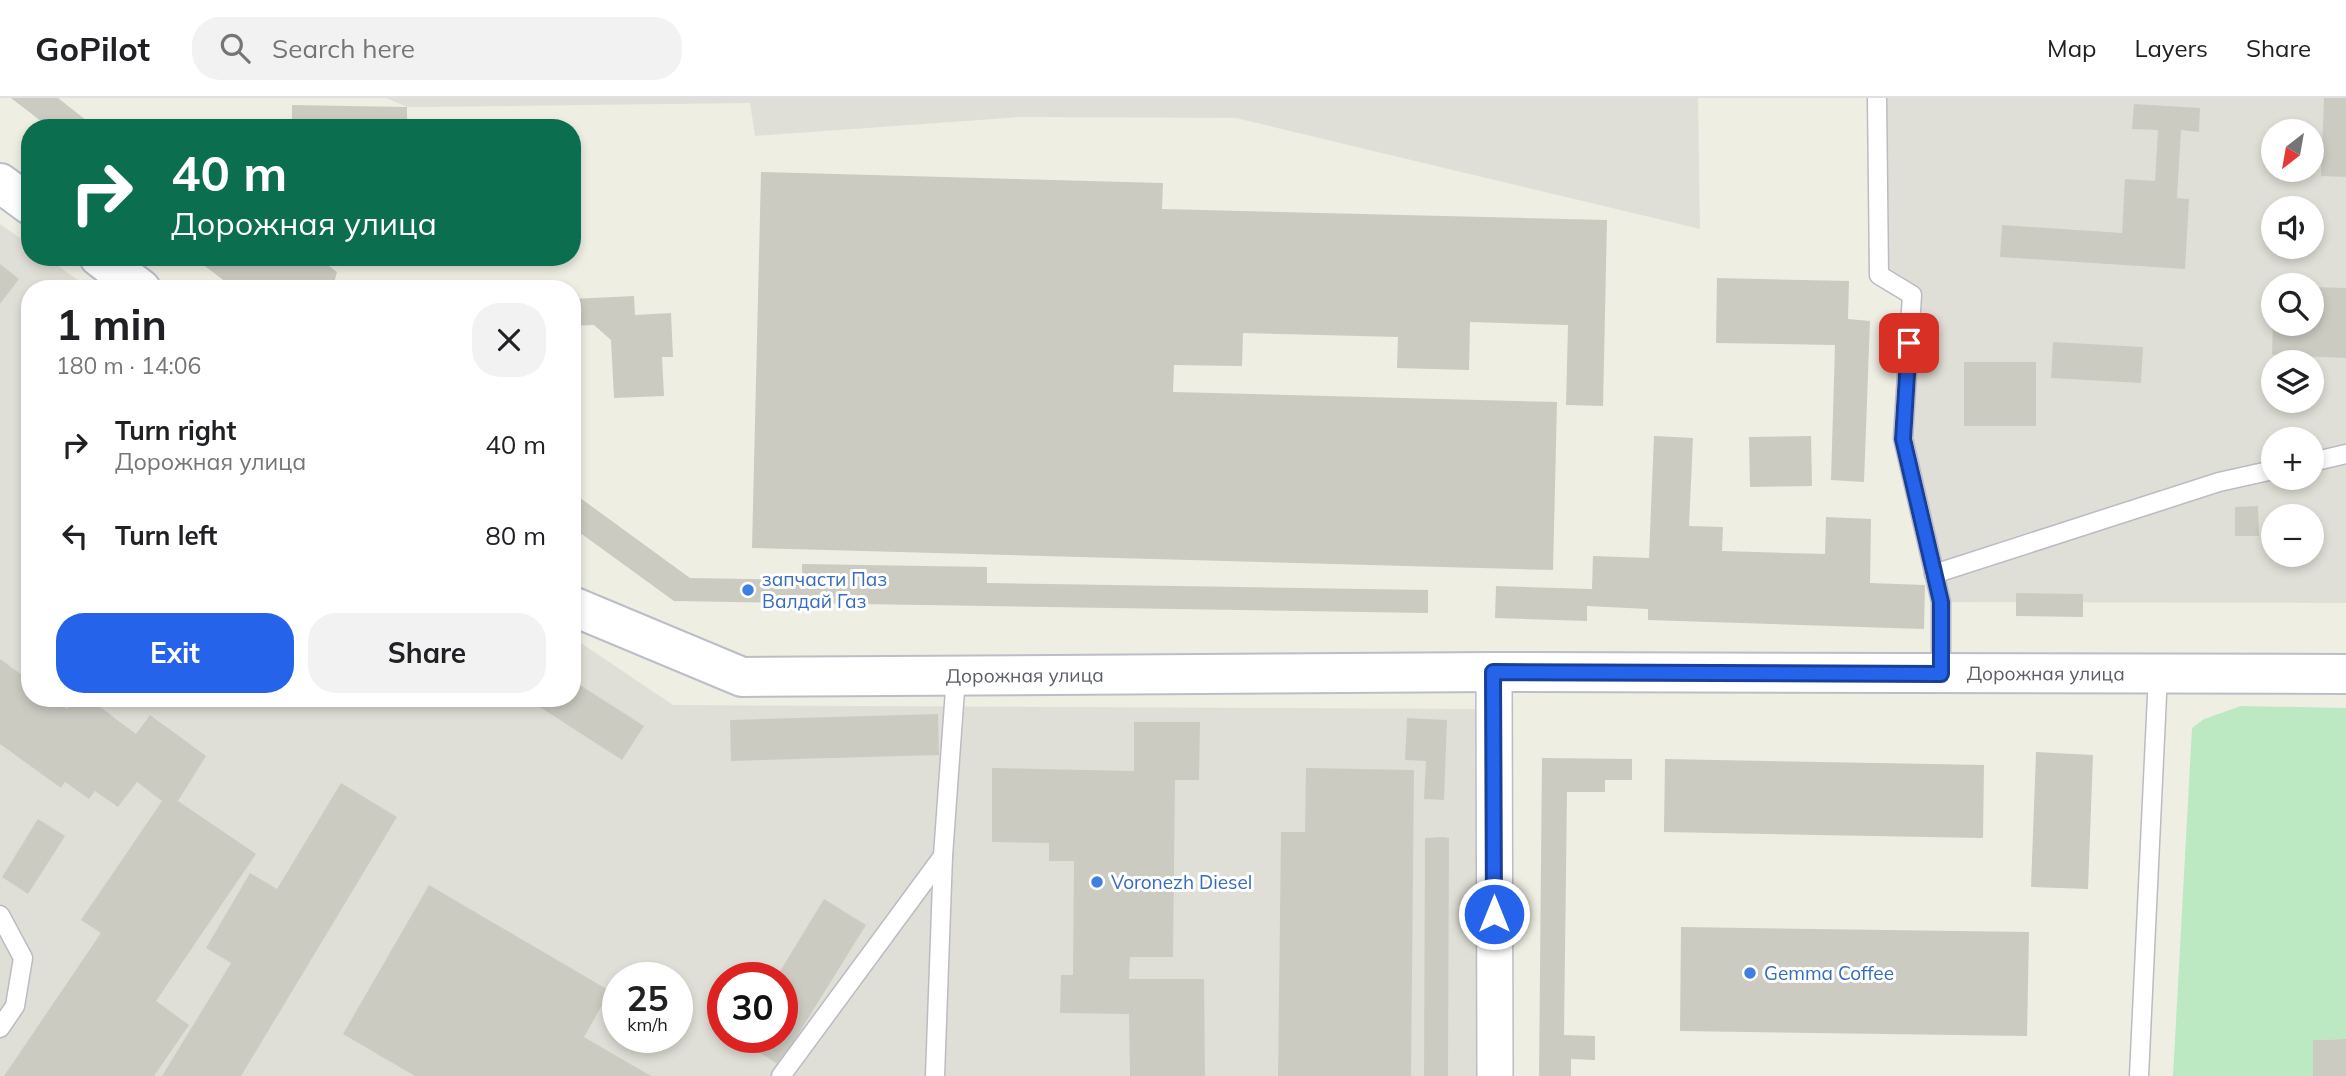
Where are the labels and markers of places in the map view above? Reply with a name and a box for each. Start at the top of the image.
pin [1879,313,1939,373]
place label: запчасти Паз Валдай Газ [762,567,887,613]
marker: запчасти Паз Валдай Газ [740,582,756,598]
place label: Voronezh Diesel [1111,870,1252,894]
marker: Voronezh Diesel [1089,874,1105,890]
place label: Gemma Coffee [1764,961,1894,985]
marker: Gemma Coffee [1742,965,1758,981]

